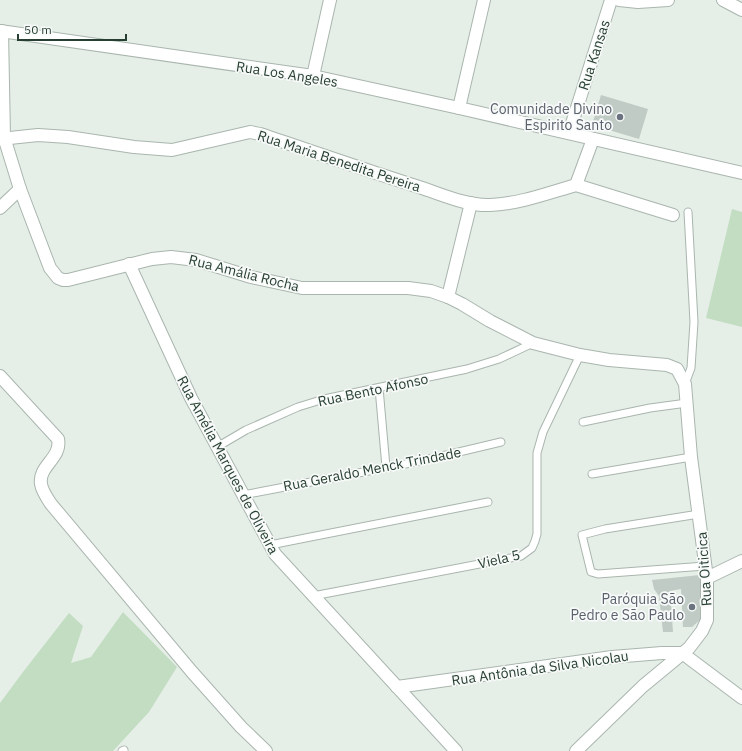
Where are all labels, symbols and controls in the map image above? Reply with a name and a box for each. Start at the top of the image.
scale bar [18,16,126,42]
street label: Rua Kansas [574,17,614,92]
text: 50 m [24,22,52,37]
street label: Rua Los Angeles [235,57,339,91]
place label: Comunidade Divino Espirito Santo [490,100,612,134]
marker: Comunidade Divino Espirito Santo [615,112,625,122]
street label: Rua Maria Benedita Pereira [255,126,423,196]
street label: Rua Amália Rocha [187,251,302,296]
street label: Rua Bento Afonso [316,369,430,410]
street label: Rua Amélia Marques de Oliveira [173,373,283,558]
street label: Rua Geraldo Menck Trindade [282,443,463,495]
street label: Rua Oiticica [692,531,716,607]
street label: Viela 5 [476,545,522,573]
place label: Paróquia São Pedro e São Paulo [571,590,684,624]
marker: Paróquia São Pedro e São Paulo [687,602,697,612]
street label: Rua Antônia da Silva Nicolau [450,647,630,689]

